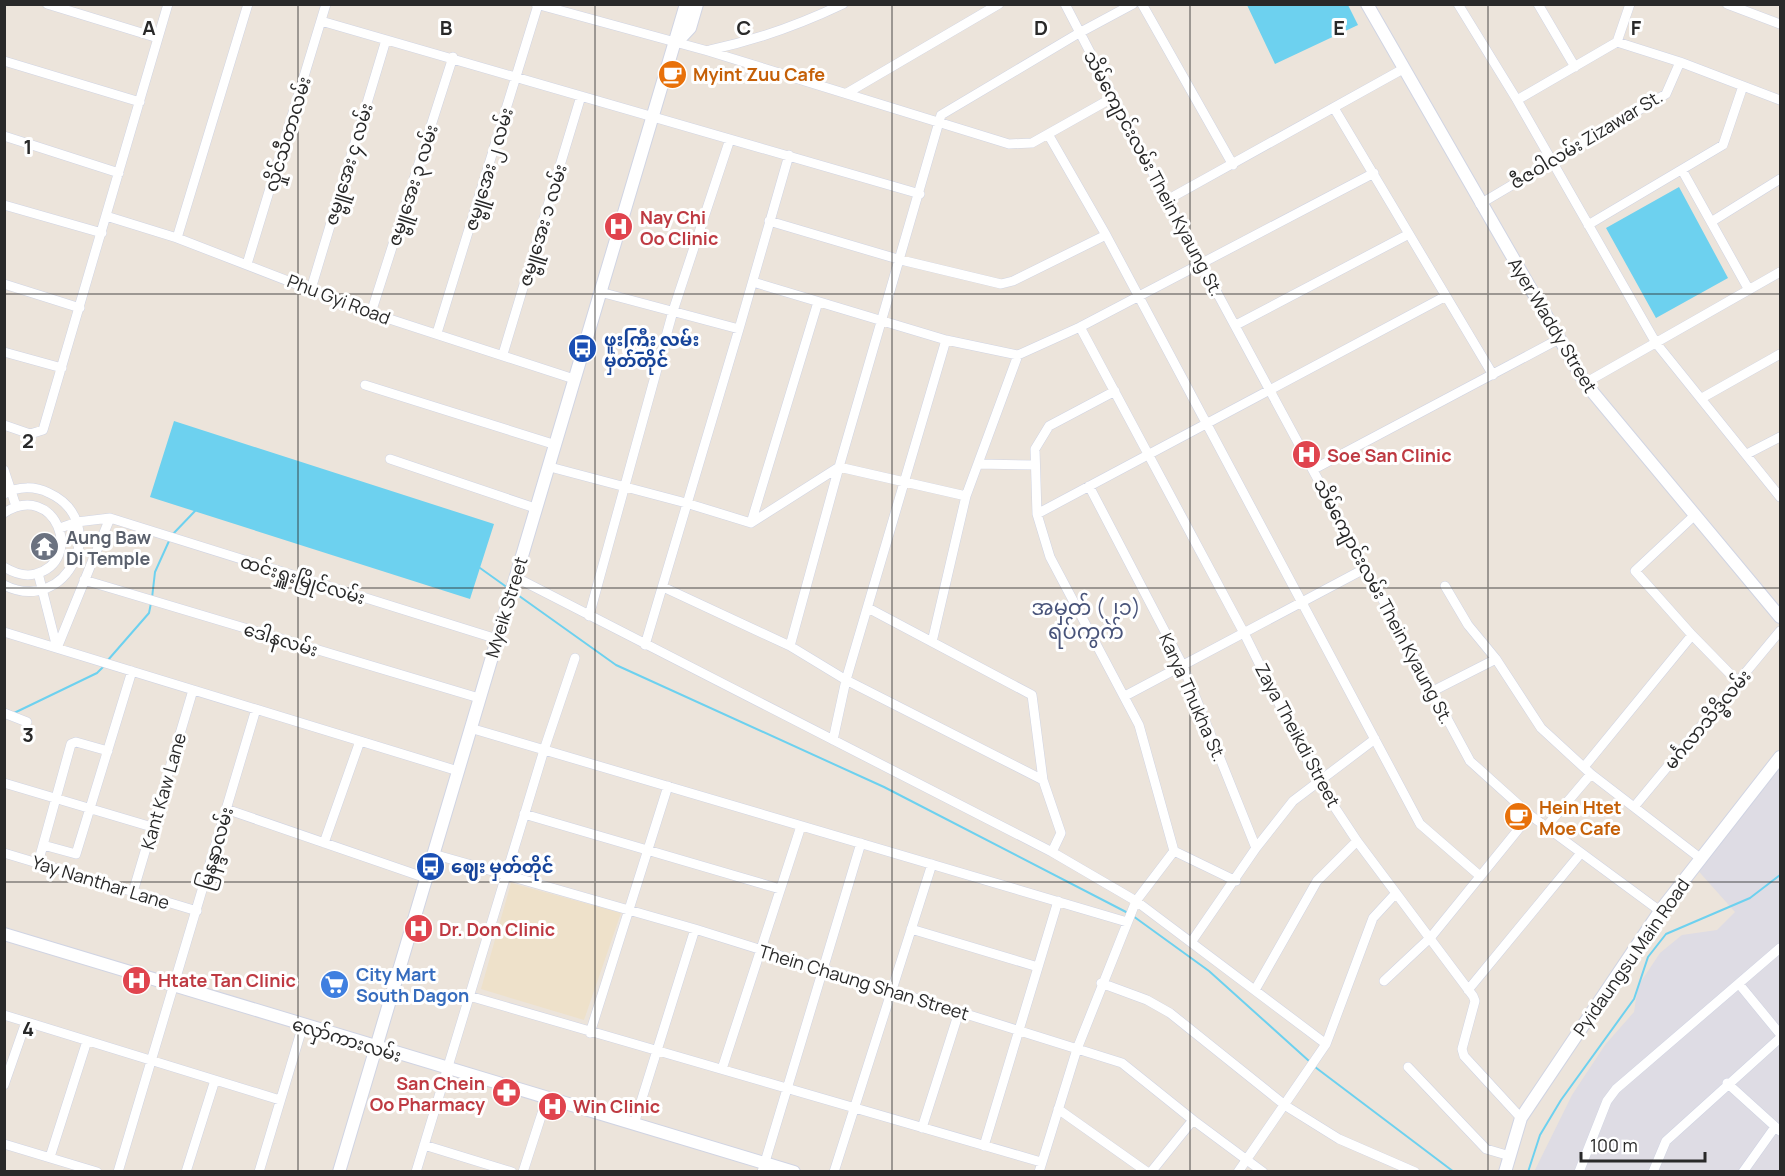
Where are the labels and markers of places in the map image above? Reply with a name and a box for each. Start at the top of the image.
cafe icon: Myint Zuu Cafe [656,58,688,90]
place label: Myint Zuu Cafe [693,62,825,86]
place label: Nay Chi Oo Clinic [640,205,718,250]
hospital icon: Nay Chi Oo Clinic [603,211,635,243]
place label: ဖူးကြီး လမ်း မှတ်တိုင် [604,327,699,375]
bus stop icon: ဖူးကြီး လမ်း မှတ်တိုင် [567,333,599,365]
hospital icon: Soe San Clinic [1290,439,1322,471]
place label: Soe San Clinic [1327,443,1452,467]
place label: Aung Baw Di Temple [66,525,152,570]
temple icon: Aung Baw Di Temple [29,531,61,563]
place label: Hein Htet Moe Cafe [1539,795,1622,840]
cafe icon: Hein Htet Moe Cafe [1502,801,1534,833]
bus stop icon: ဈေး မှတ်တိုင် [414,850,446,882]
place label: ဈေး မှတ်တိုင် [451,854,554,881]
hospital icon: Dr. Don Clinic [402,913,434,945]
place label: Dr. Don Clinic [439,917,555,941]
place label: City Mart South Dagon [356,962,469,1007]
hospital icon: Htate Tan Clinic [121,964,153,996]
place label: Htate Tan Clinic [158,968,296,992]
supermarket icon: City Mart South Dagon [319,968,351,1000]
place label: San Chein Oo Pharmacy [370,1071,485,1116]
pharmacy icon: San Chein Oo Pharmacy [490,1077,522,1109]
hospital icon: Win Clinic [536,1090,568,1122]
place label: Win Clinic [573,1094,660,1118]

